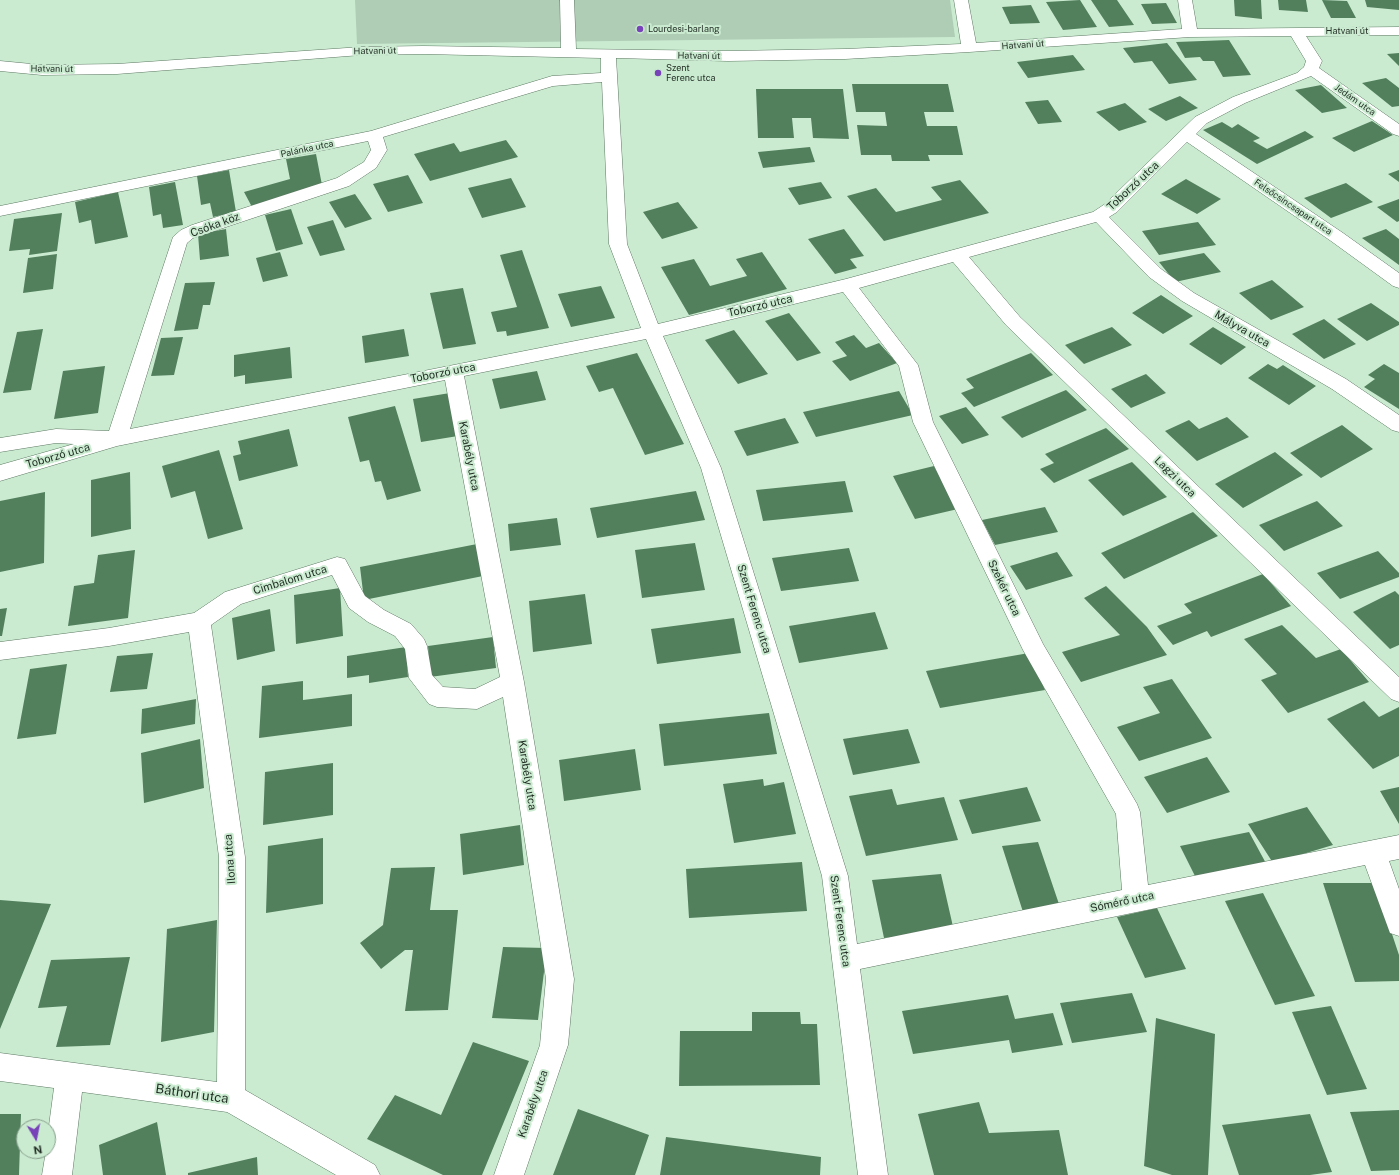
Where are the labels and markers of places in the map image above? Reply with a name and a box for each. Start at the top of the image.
marker: Lourdesi-barlang [635,24,645,34]
place label: Lourdesi-barlang [648,24,720,34]
place label: Szent Ferenc utca [666,63,716,84]
marker: Szent Ferenc utca [653,68,663,78]

